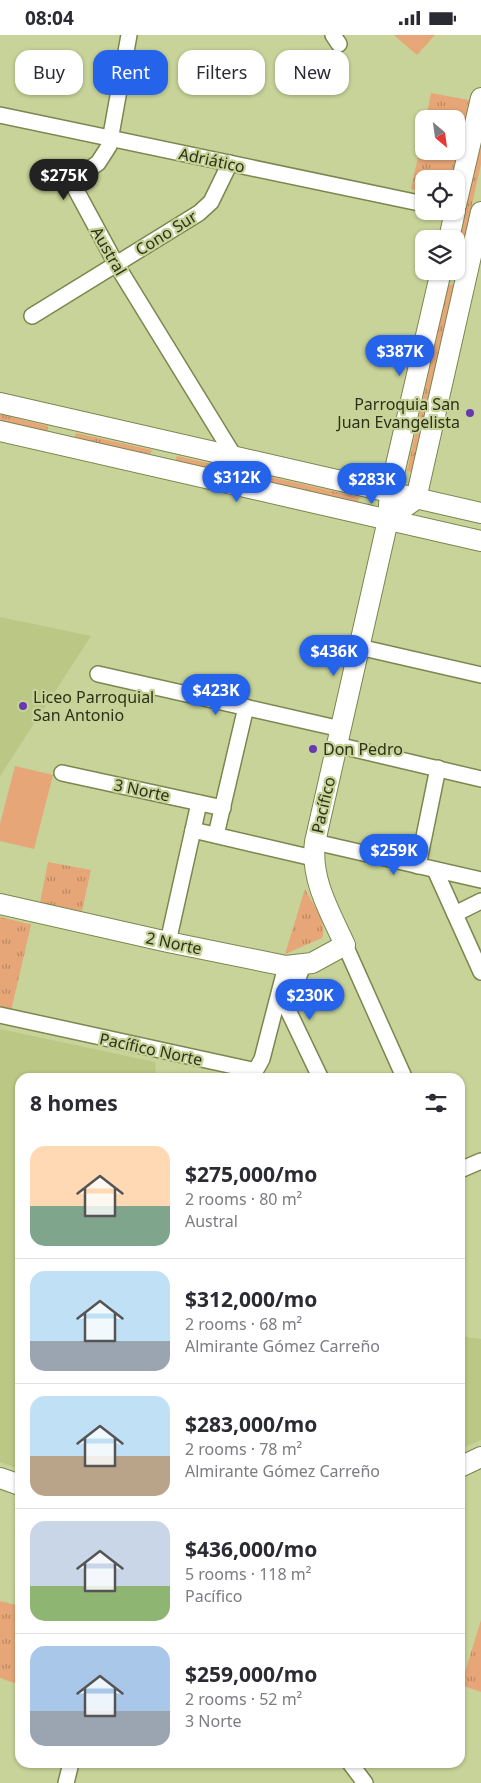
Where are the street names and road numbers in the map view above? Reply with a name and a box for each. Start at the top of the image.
street label: Adriático [177,142,247,178]
street label: Cono Sur [131,205,201,261]
street label: Austral [86,223,132,279]
street label: 3 Norte [112,773,172,807]
street label: Pacífico [306,775,340,835]
street label: 2 Norte [144,926,204,960]
street label: Pacífico Norte [97,1027,205,1071]

